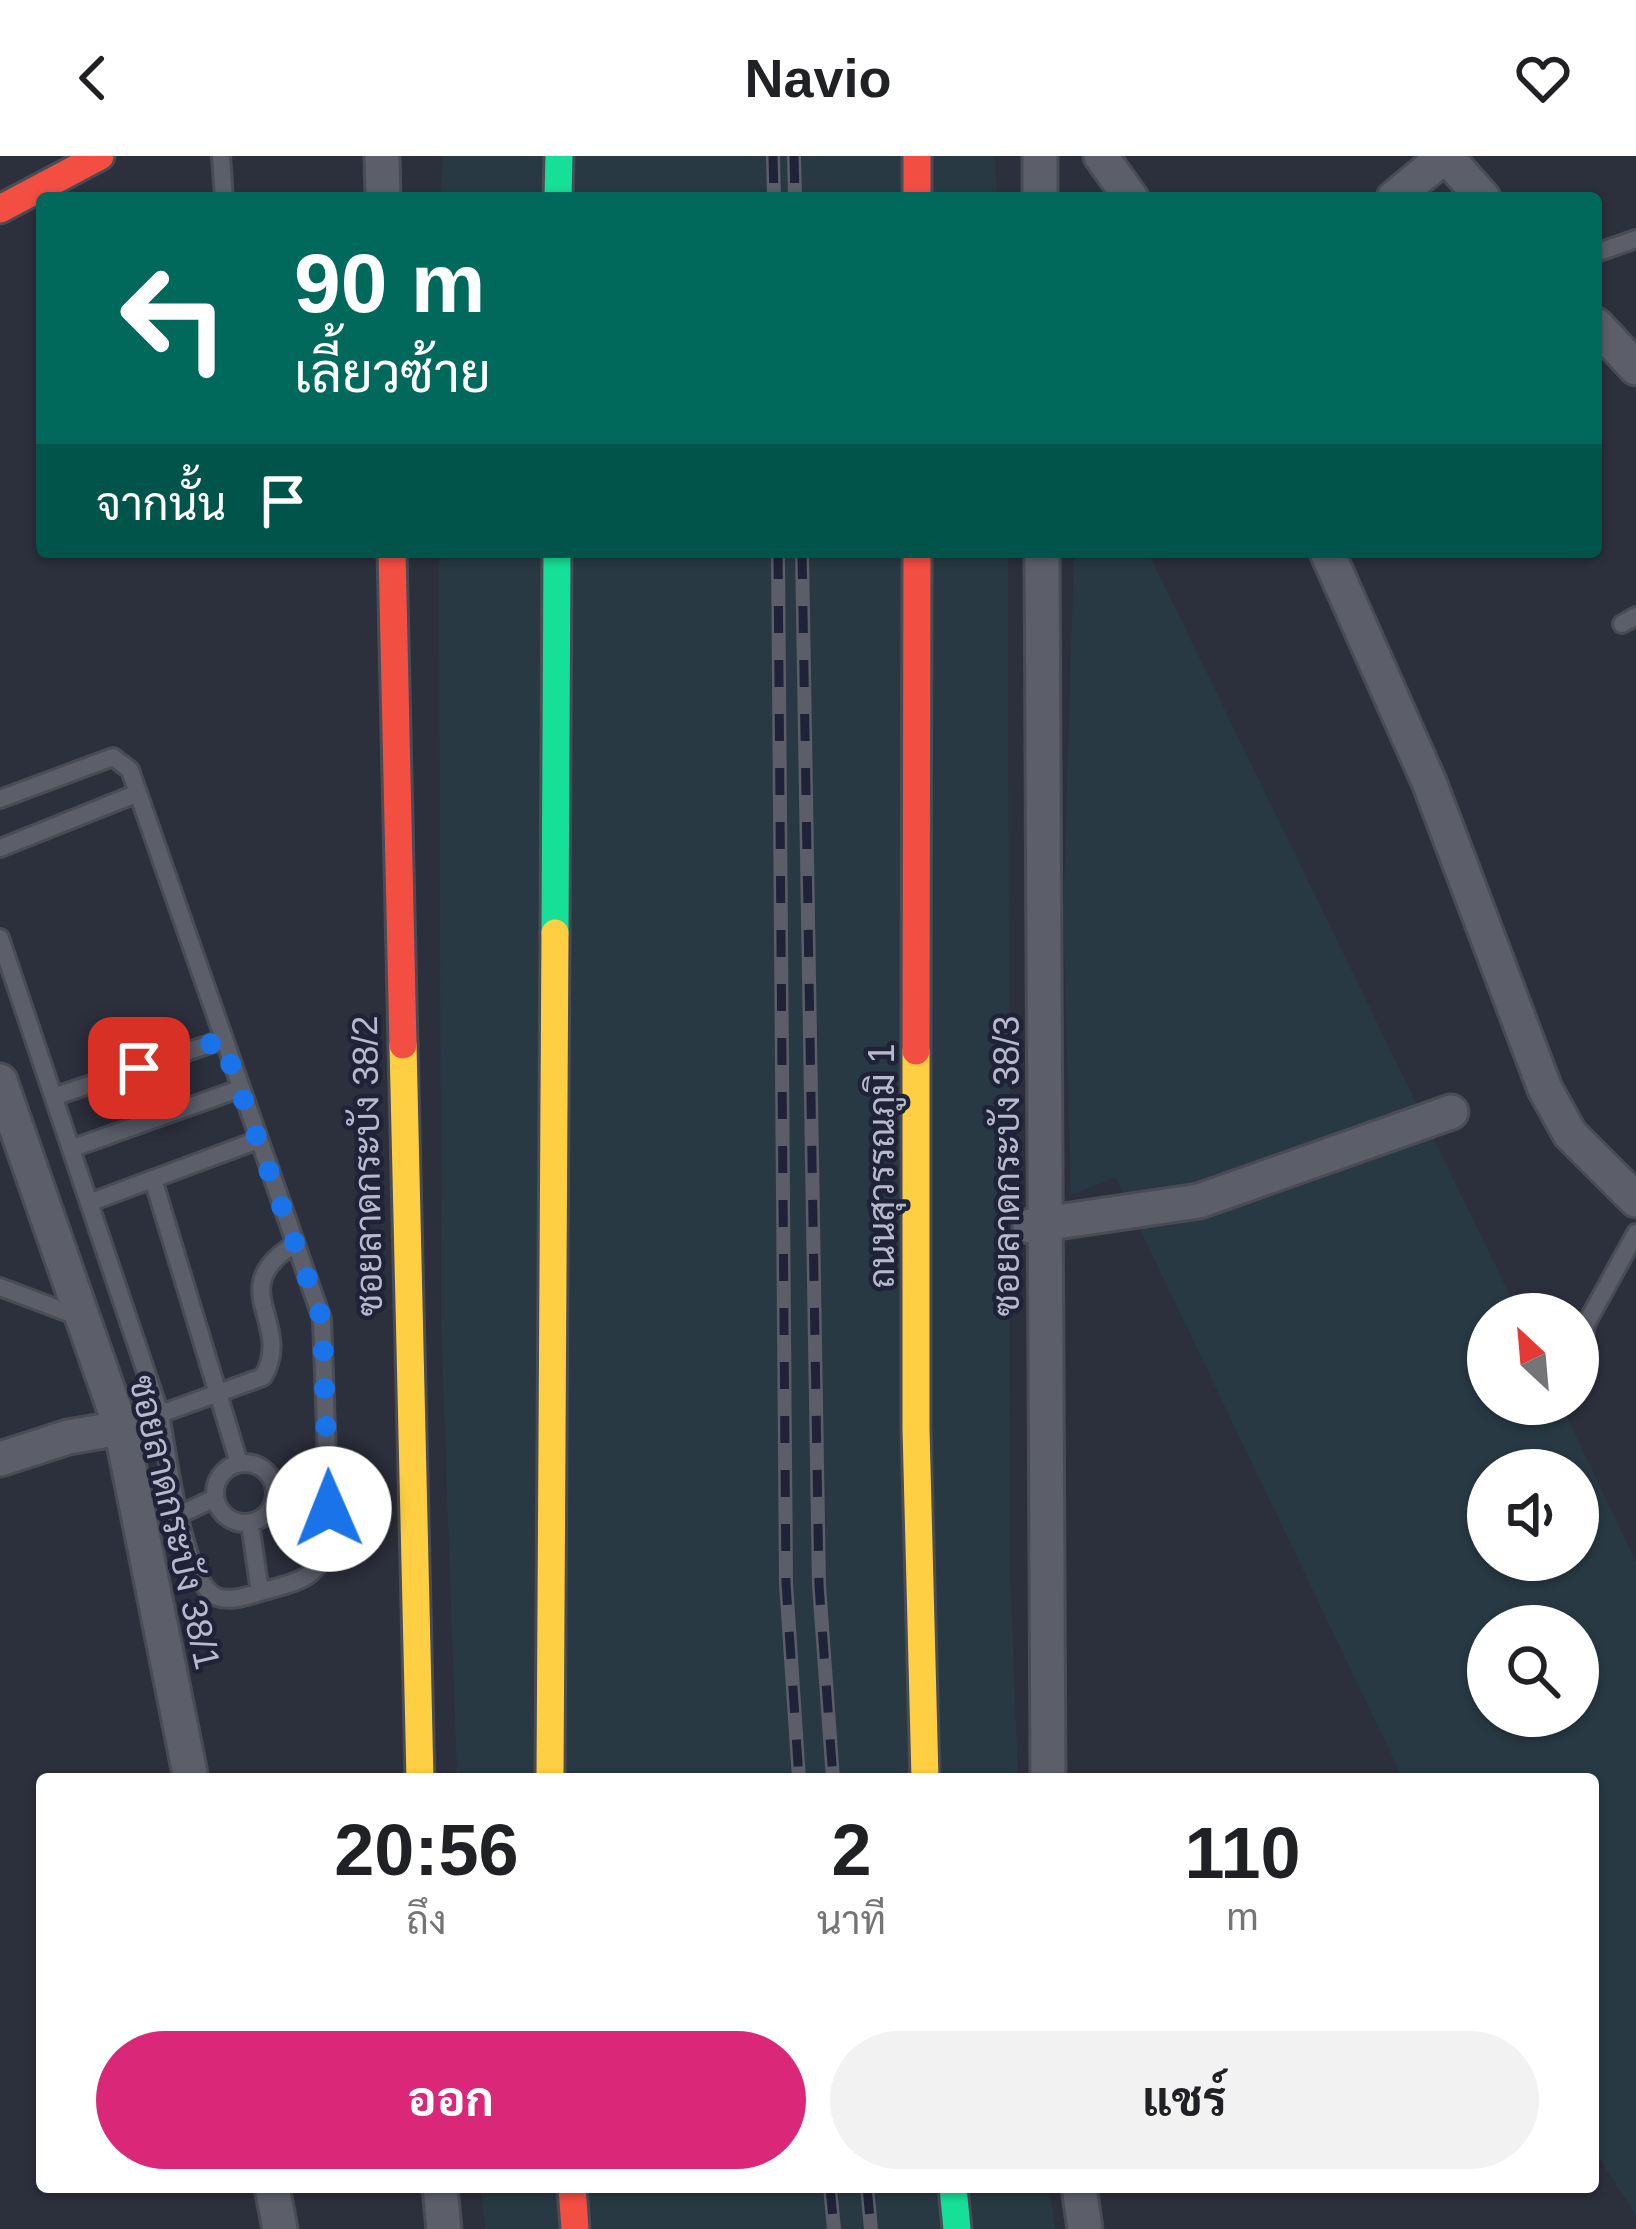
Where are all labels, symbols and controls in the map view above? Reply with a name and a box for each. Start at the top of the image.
icon: back [60,45,126,111]
icon: heart [1510,45,1576,111]
text: Navio [744,48,892,108]
text: 90 m [294,236,485,330]
icon: left [96,240,252,396]
text: เลี้ยวซ้าย [294,343,491,403]
icon: arrive [250,468,316,534]
text: จากนั้น [96,479,226,530]
street label: ซอยลาดกระบัง 38/2 [344,1015,390,1317]
street label: ซอยลาดกระบัง 38/3 [986,1016,1027,1316]
pin [88,1017,190,1119]
icon: arrive [106,1035,172,1101]
street label: ถนนสุวรรณภูมิ 1 [861,1043,906,1289]
north arrow [1467,1293,1599,1425]
map controls [1467,1293,1599,1737]
street label: ซอยลาดกระบัง 38/1 [121,1371,229,1673]
position arrow [266,1446,392,1572]
button: sound [1467,1449,1599,1581]
button: search [1467,1605,1599,1737]
text: 20:56 [334,1810,518,1890]
text: 2 [831,1810,872,1890]
text: 110 [1184,1813,1301,1893]
text: m [1226,1895,1259,1938]
text: ถึง [406,1899,447,1942]
text: นาที [817,1899,886,1942]
button: ออก [96,2031,806,2169]
button: แชร์ [830,2031,1539,2169]

